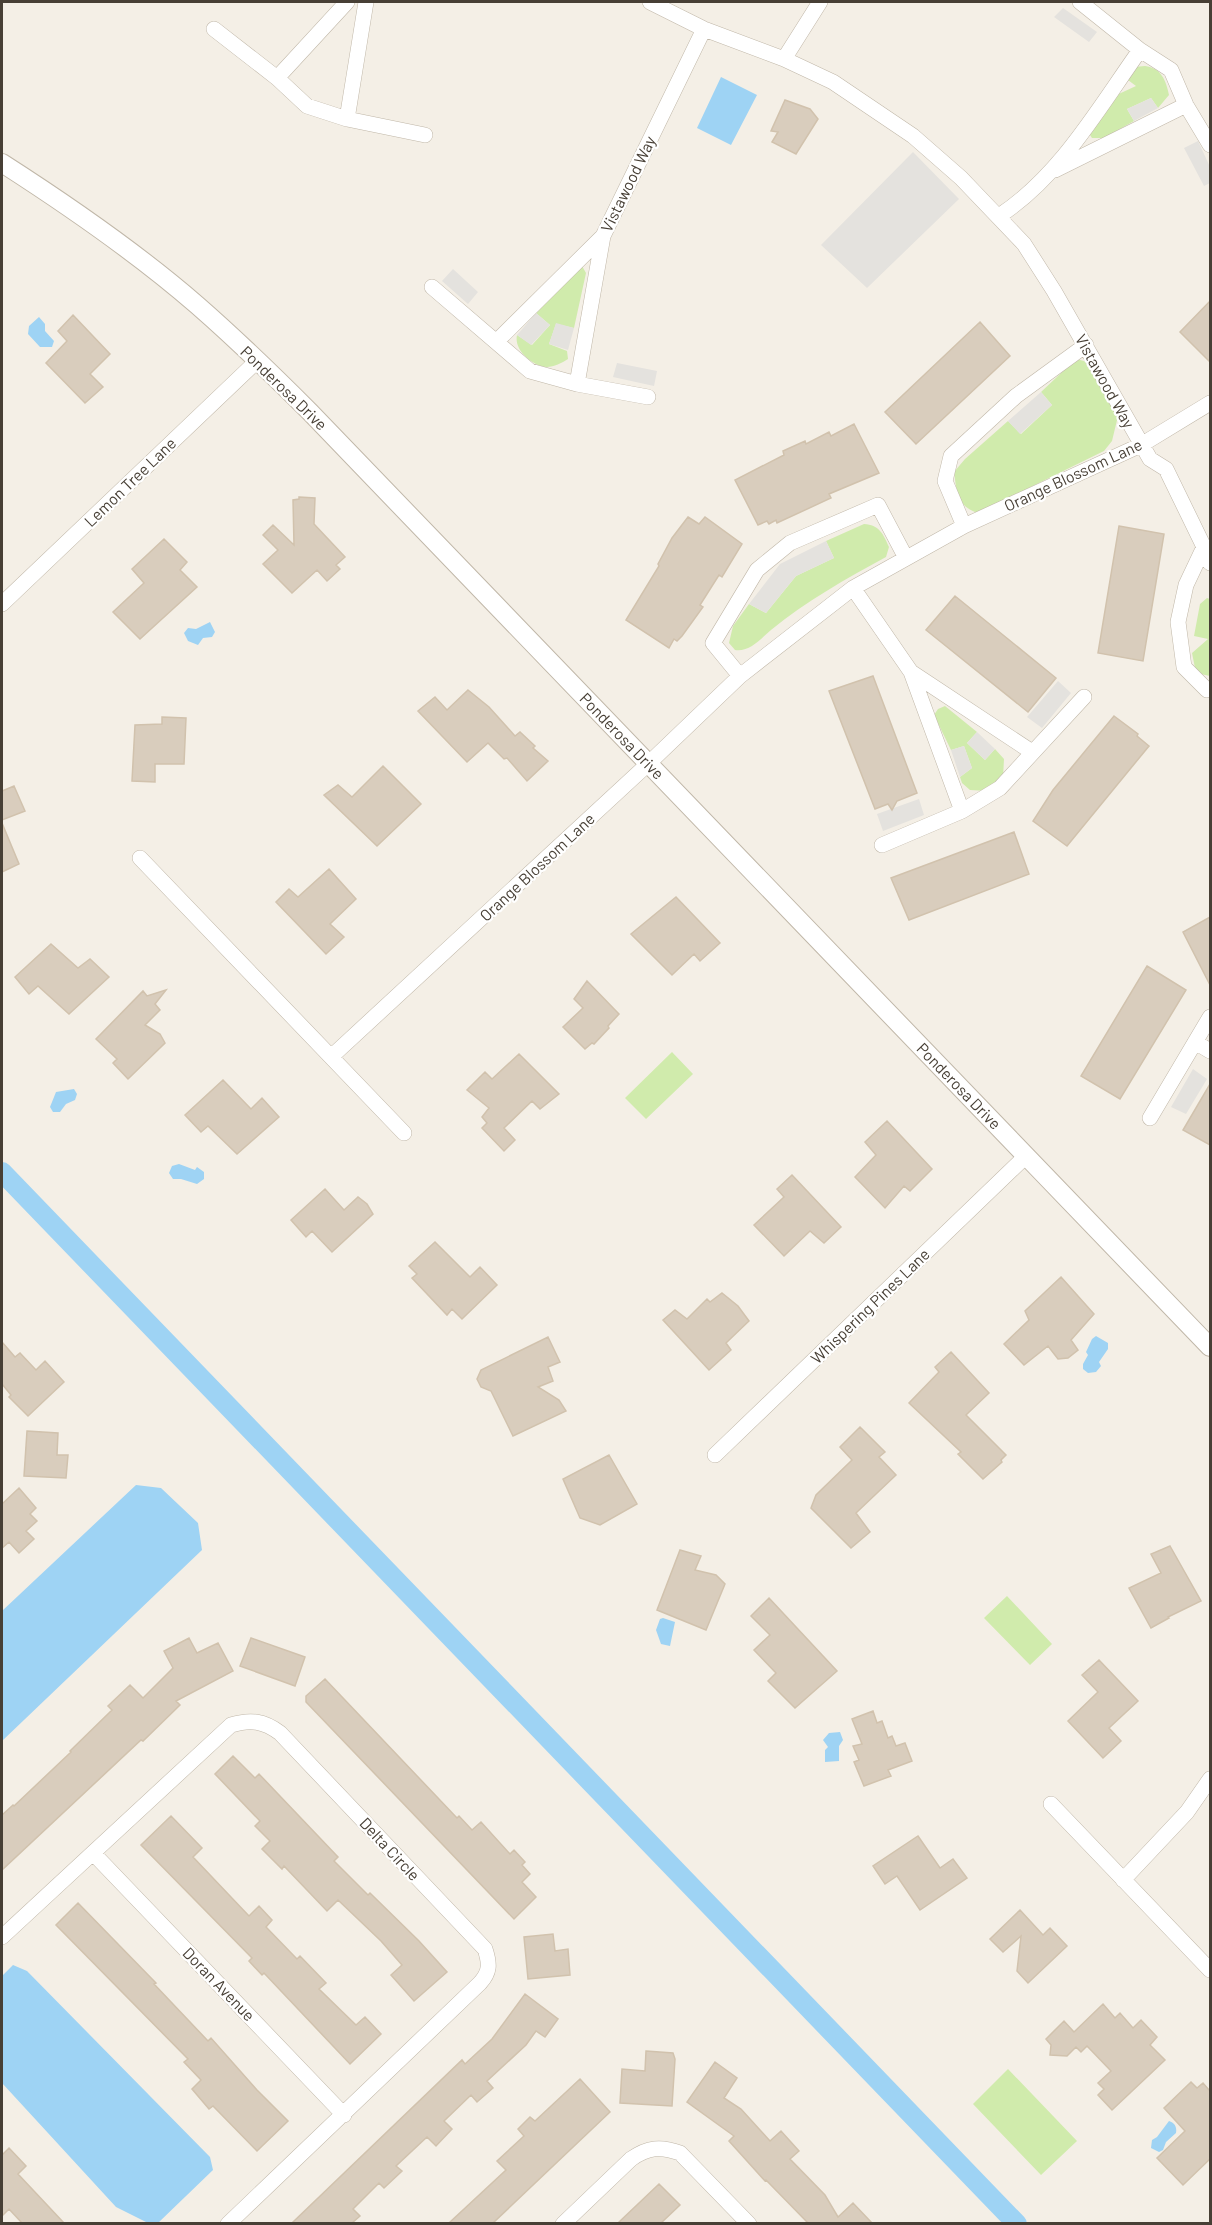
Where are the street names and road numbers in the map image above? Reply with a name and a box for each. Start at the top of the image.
street label: Vistawood Way [596,132,659,235]
street label: Vistawood Way [1072,330,1139,432]
street label: Ponderosa Drive [237,342,332,434]
street label: Lemon Tree Lane [80,433,179,530]
street label: Orange Blossom Lane [1001,434,1145,515]
street label: Ponderosa Drive [576,688,668,783]
street label: Orange Blossom Lane [475,809,598,925]
street label: Ponderosa Drive [913,1038,1005,1133]
street label: Whispering Pines Lane [806,1244,933,1367]
street label: Delta Circle [356,1813,424,1884]
street label: Doran Avenue [179,1943,259,2025]

